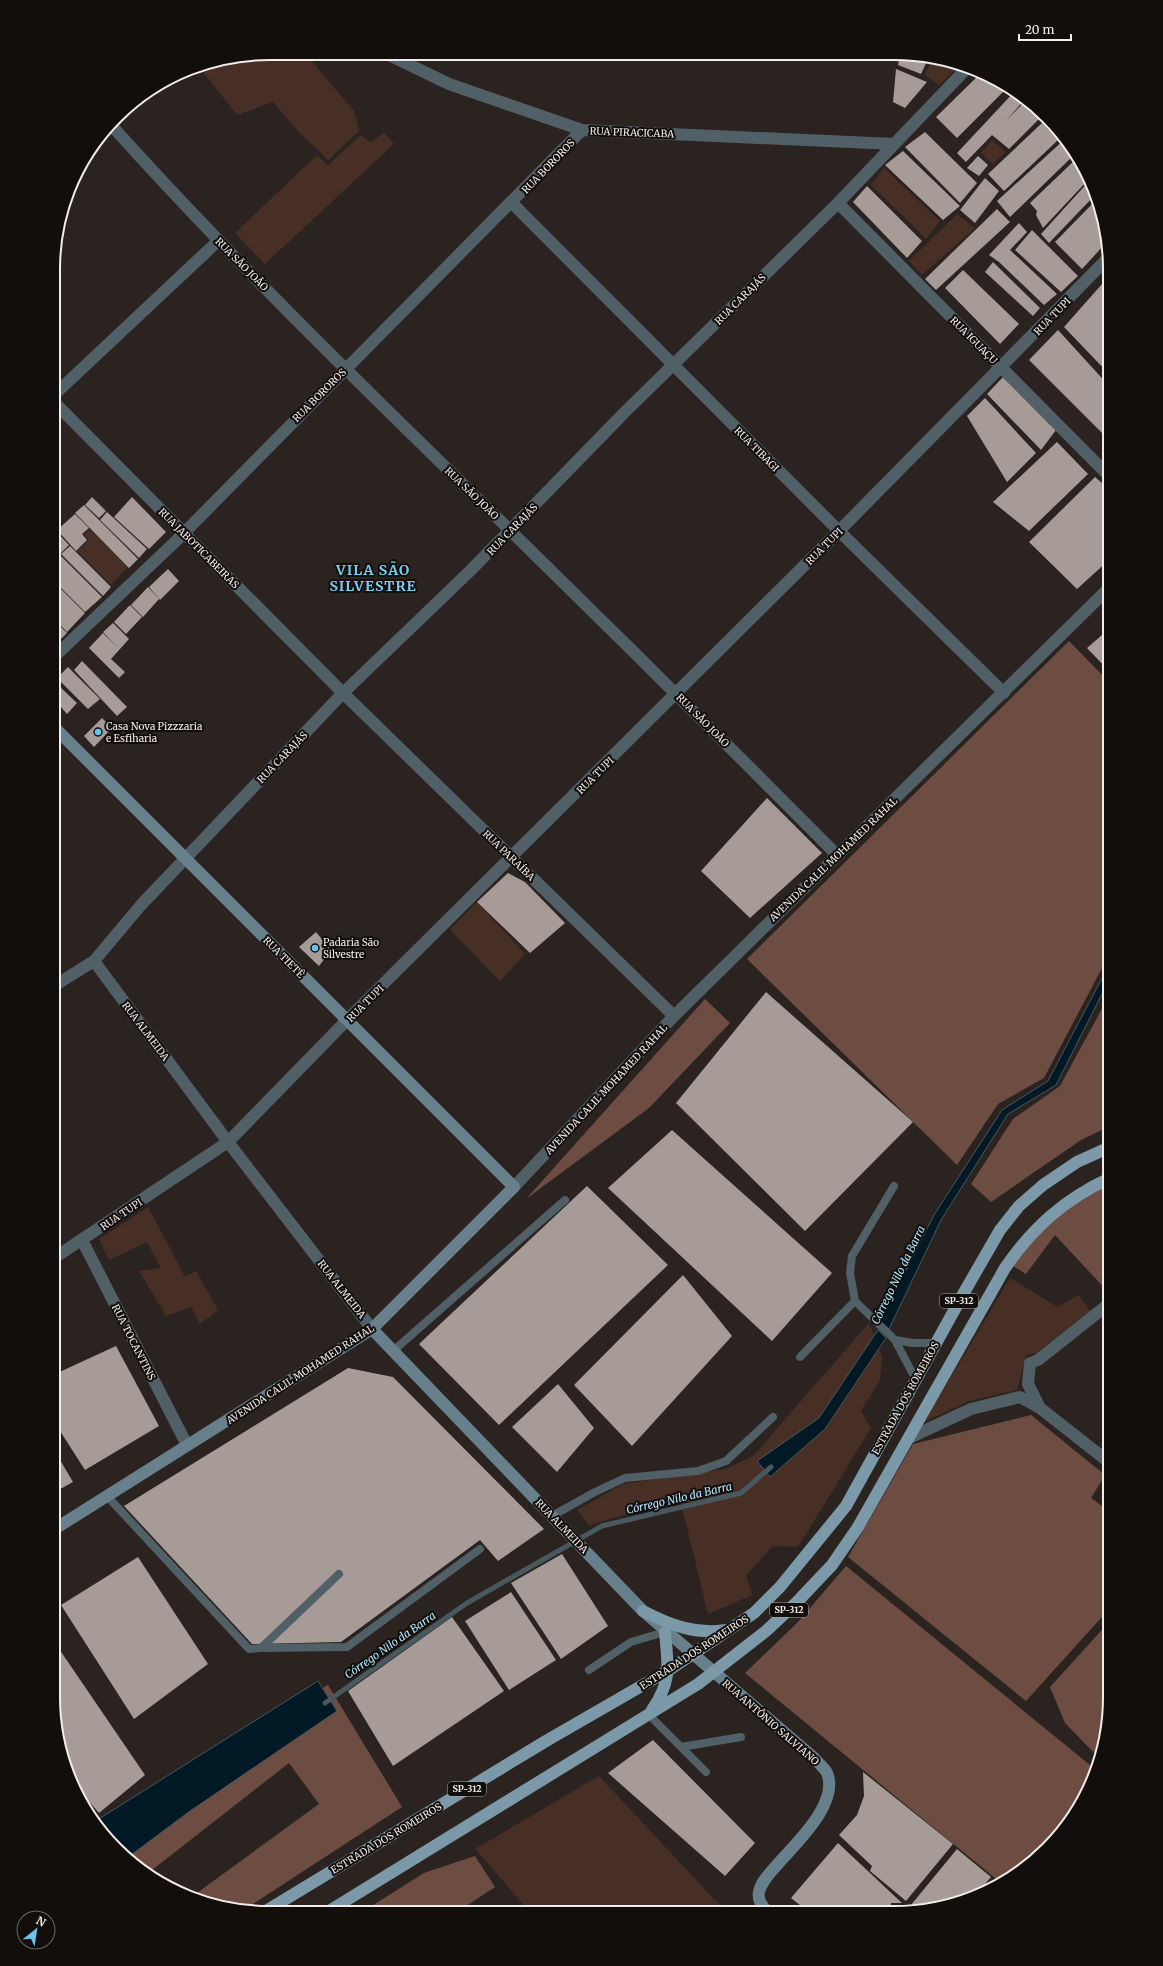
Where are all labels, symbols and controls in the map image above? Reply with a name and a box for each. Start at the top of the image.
scale bar [1019,16,1071,42]
text: 20 m [1025,22,1054,37]
street label: RUA PIRACICABA [589,125,675,141]
street label: RUA BOROROS [519,136,578,196]
street label: RUA SÃO JOÃO [212,235,271,294]
street label: RUA CARAJÁS [711,270,769,328]
street label: RUA TUPI [1031,295,1074,338]
street label: RUA IGUAÇU [947,314,1000,367]
street label: RUA BOROROS [290,366,349,425]
street label: RUA TIBAGI [731,424,782,475]
street label: RUA SÃO JOÃO [442,464,501,522]
street label: RUA CARAJÁS [484,500,540,558]
street label: RUA JABOTICABEIRAS [156,505,242,591]
street label: RUA TUPI [803,525,846,568]
district label: VILA SÃO SILVESTRE [329,561,417,595]
street label: RUA SÃO JOÃO [673,691,732,750]
place label: Casa Nova Pizzzaria e Esfiharia [106,720,203,745]
marker: Casa Nova Pizzzaria e Esfiharia [93,727,103,737]
street label: RUA CARAJÁS [254,728,310,786]
street label: RUA TUPI [574,754,617,797]
street label: AVENIDA CALIL MOHAMED RAHAL [766,794,901,925]
street label: RUA PARAÍBA [480,826,539,884]
street label: RUA TIETÊ [260,934,308,981]
place label: Padaria São Silvestre [323,936,379,961]
marker: Padaria São Silvestre [310,943,320,953]
street label: RUA TUPI [344,982,387,1025]
street label: RUA ALMEIDA [119,999,173,1064]
street label: AVENIDA CALIL MOHAMED RAHAL [542,1021,671,1158]
street label: RUA TUPI [98,1196,145,1233]
water label: Córrego Nilo da Barra [868,1223,928,1327]
street label: RUA ALMEIDA [315,1257,369,1322]
road number: SP-312 [940,1294,978,1308]
street label: RUA TOCANTINS [109,1302,158,1382]
street label: AVENIDA CALIL MOHAMED RAHAL [223,1321,377,1428]
street label: ESTRADA DOS ROMEIROS [869,1339,942,1457]
water label: Córrego Nilo da Barra [625,1479,733,1517]
street label: RUA ALMEIDA [532,1496,592,1557]
road number: SP-312 [770,1603,808,1617]
water label: Córrego Nilo da Barra [342,1608,438,1682]
street label: ESTRADA DOS ROMEIROS [637,1612,751,1693]
street label: RUA ANTÔNIO SALVIANO [720,1676,822,1768]
road number: SP-312 [448,1782,486,1796]
street label: ESTRADA DOS ROMEIROS [328,1800,444,1877]
north arrow [16,1910,56,1950]
text: N [34,1913,49,1930]

